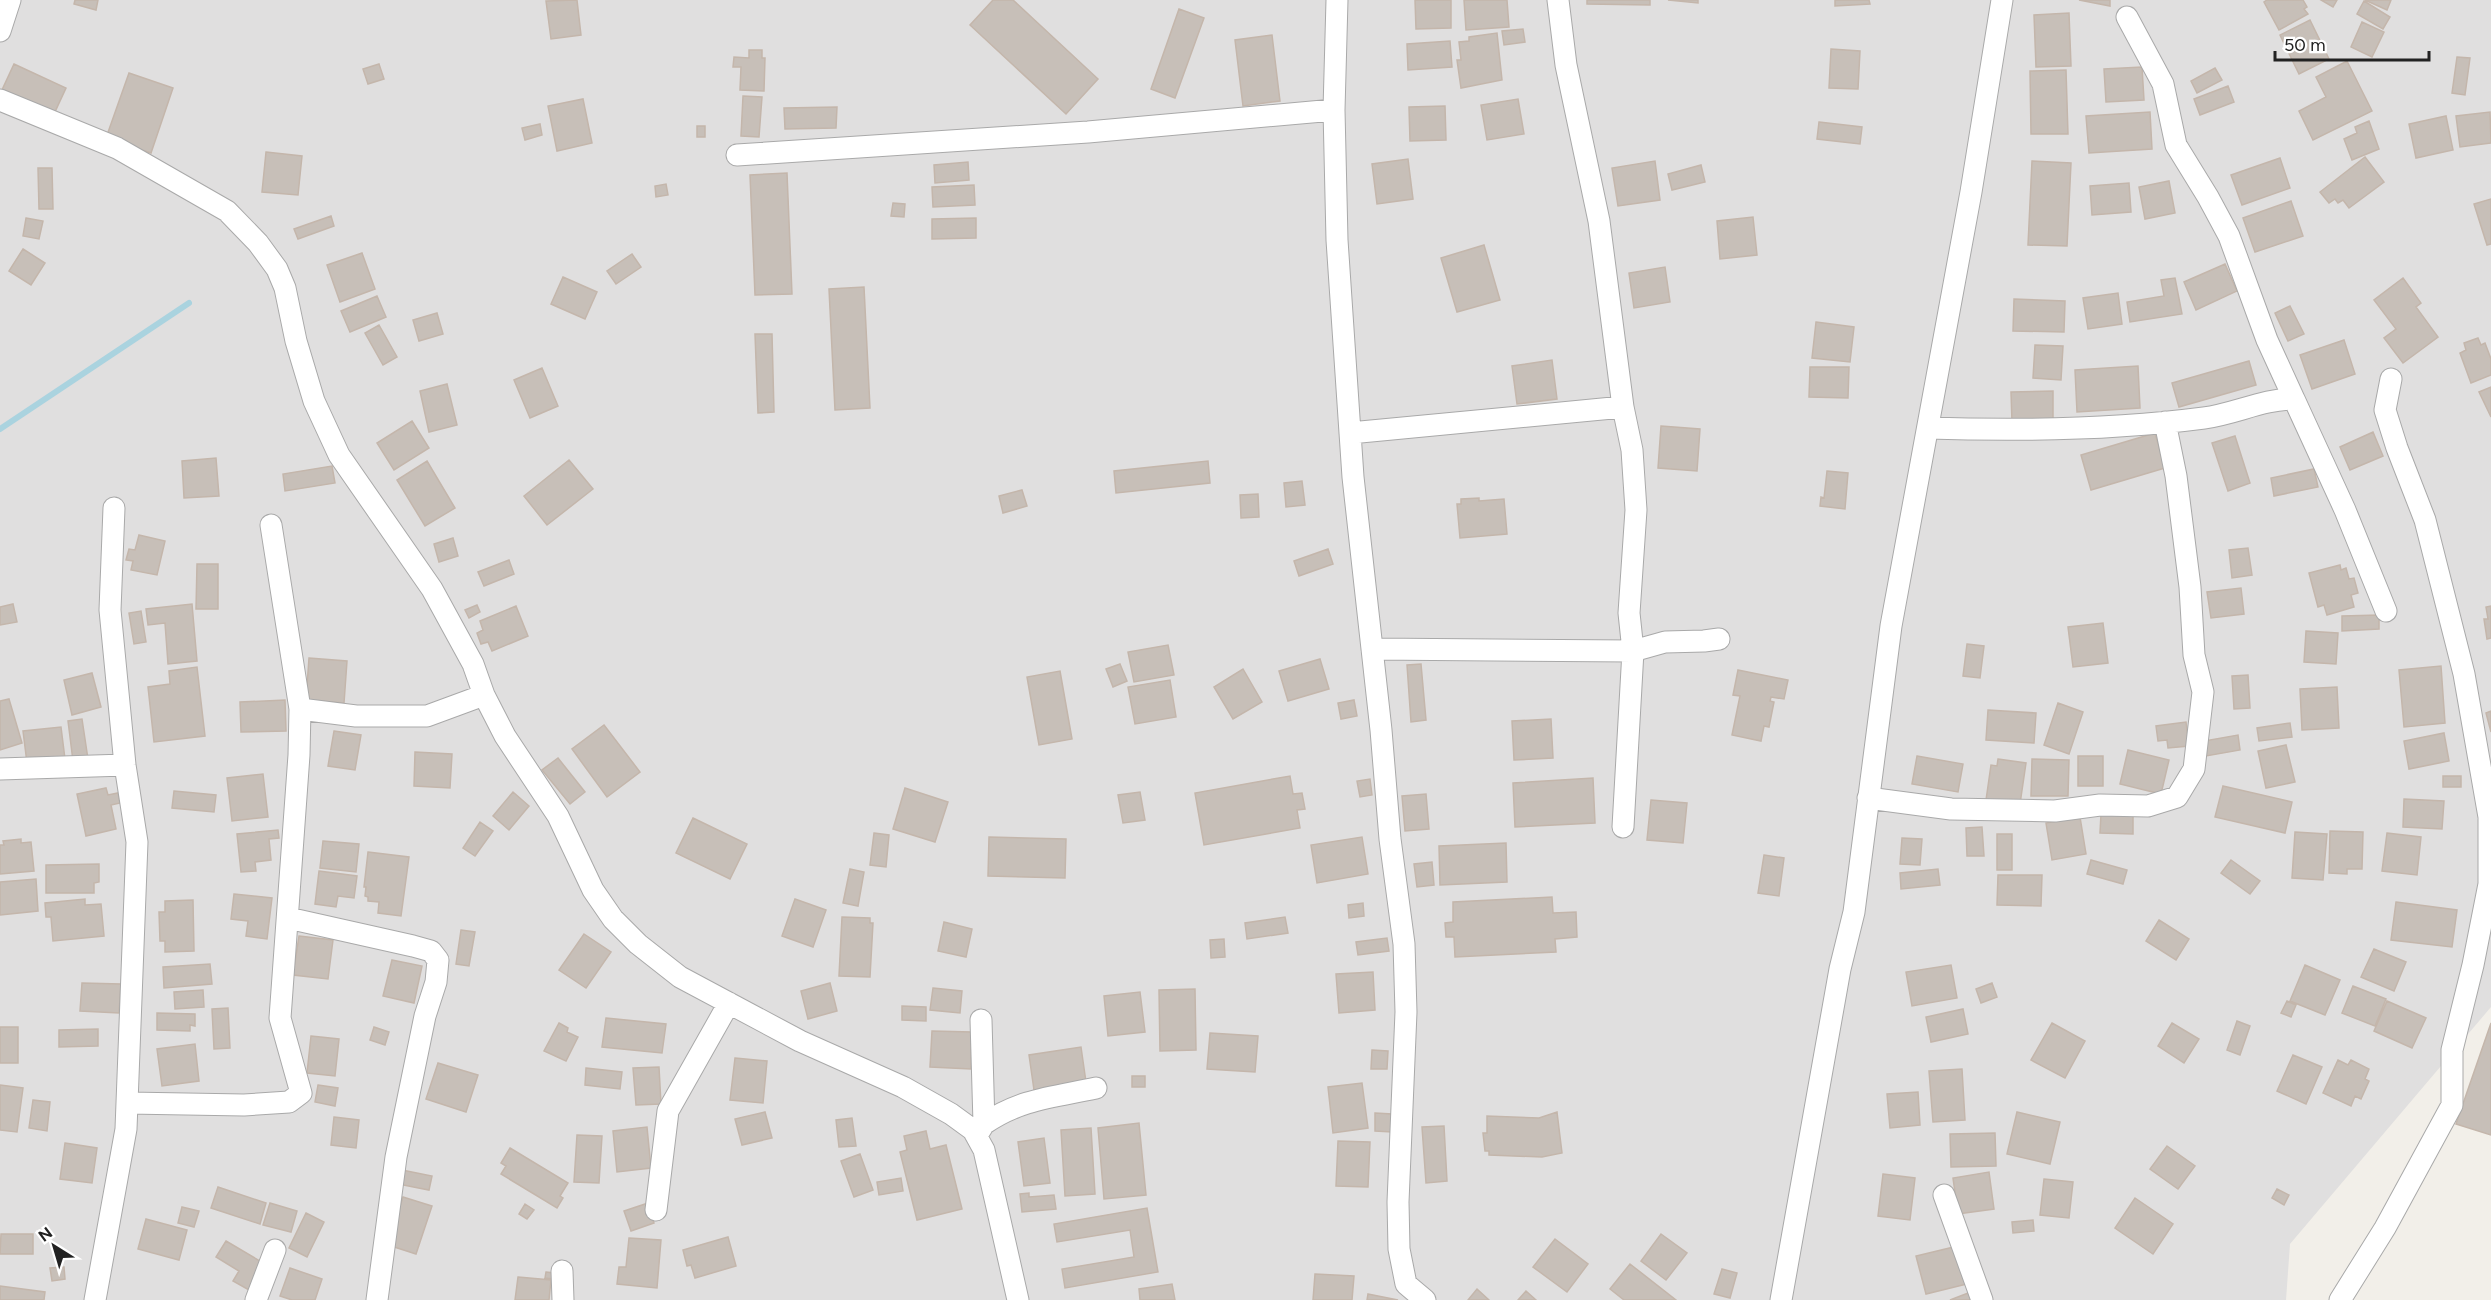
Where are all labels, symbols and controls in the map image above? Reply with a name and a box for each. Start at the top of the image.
scale bar [2275,24,2430,62]
text: 50 m [2284,34,2326,56]
north arrow [24,1216,84,1276]
text: N [35,1223,56,1246]

